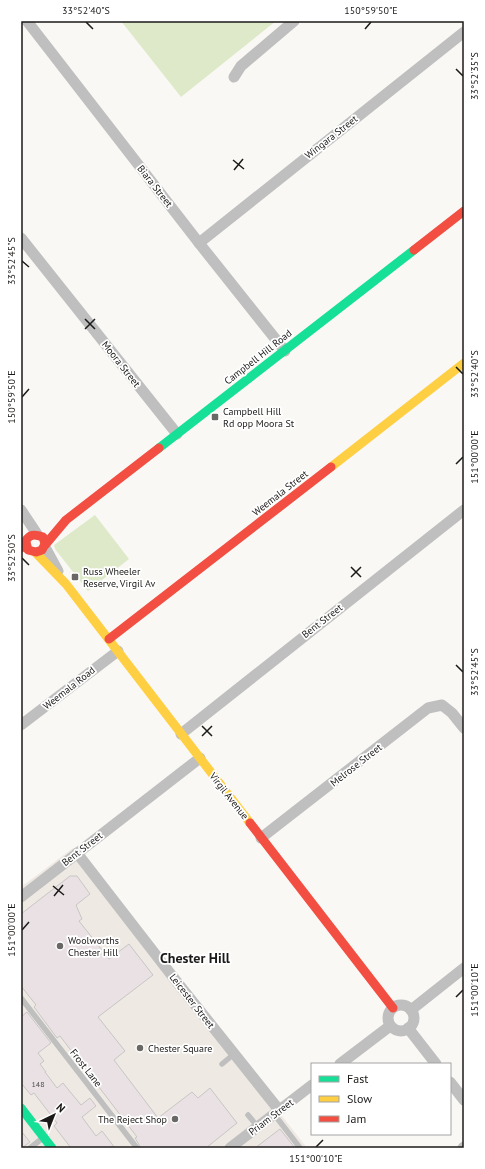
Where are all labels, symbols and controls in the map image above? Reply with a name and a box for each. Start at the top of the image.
text: 33°52'40"S [62,4,110,17]
text: 150°59'50"E [344,4,398,17]
text: 33°52'35"S [468,52,481,100]
street label: Wingara Street [302,112,360,162]
street label: Biara Street [134,162,176,210]
text: 33°52'45"S [5,237,18,285]
street label: Campbell Hill Road [222,327,294,387]
street label: Moora Street [99,338,143,390]
text: 33°52'40"S [468,350,481,398]
text: 150°59'50"E [5,370,18,424]
place label: Campbell Hill Rd opp Moora St [223,405,295,430]
marker: Campbell Hill Rd opp Moora St [210,412,220,422]
text: 151°00'00"E [468,430,481,484]
street label: Weemala Street [250,467,311,519]
text: 33°52'50"S [5,534,18,582]
place label: Russ Wheeler Reserve, Virgil Av [83,565,155,590]
marker: Russ Wheeler Reserve, Virgil Av [70,572,80,582]
street label: Bent Street [299,601,345,641]
text: 33°52'45"S [468,648,481,696]
street label: Weemala Road [40,664,98,712]
street label: Melrose Street [328,740,385,789]
street label: Virgil Avenue [206,769,251,822]
street label: Bent Street [59,829,105,869]
text: 151°00'00"E [5,903,18,957]
place label: Woolworths Chester Hill [68,934,119,959]
marker: Woolworths Chester Hill [55,941,65,951]
district label: Chester Hill [160,949,231,967]
text: 151°00'10"E [468,963,481,1017]
street label: Leicester Street [167,971,218,1031]
place label: Chester Square [148,1042,212,1055]
marker: Chester Square [135,1043,145,1053]
street label: Frost Lane [67,1046,105,1090]
legend [311,1063,451,1135]
text: Fast [347,1071,368,1086]
house number: 148 [31,1079,45,1089]
text: Slow [347,1091,372,1106]
north arrow [34,1095,74,1135]
street label: Priam Street [246,1096,296,1138]
text: N [53,1100,68,1115]
text: Jam [346,1111,366,1126]
place label: The Reject Shop [98,1113,167,1126]
marker: The Reject Shop [170,1114,180,1124]
text: 151°00'10"E [289,1152,343,1165]

